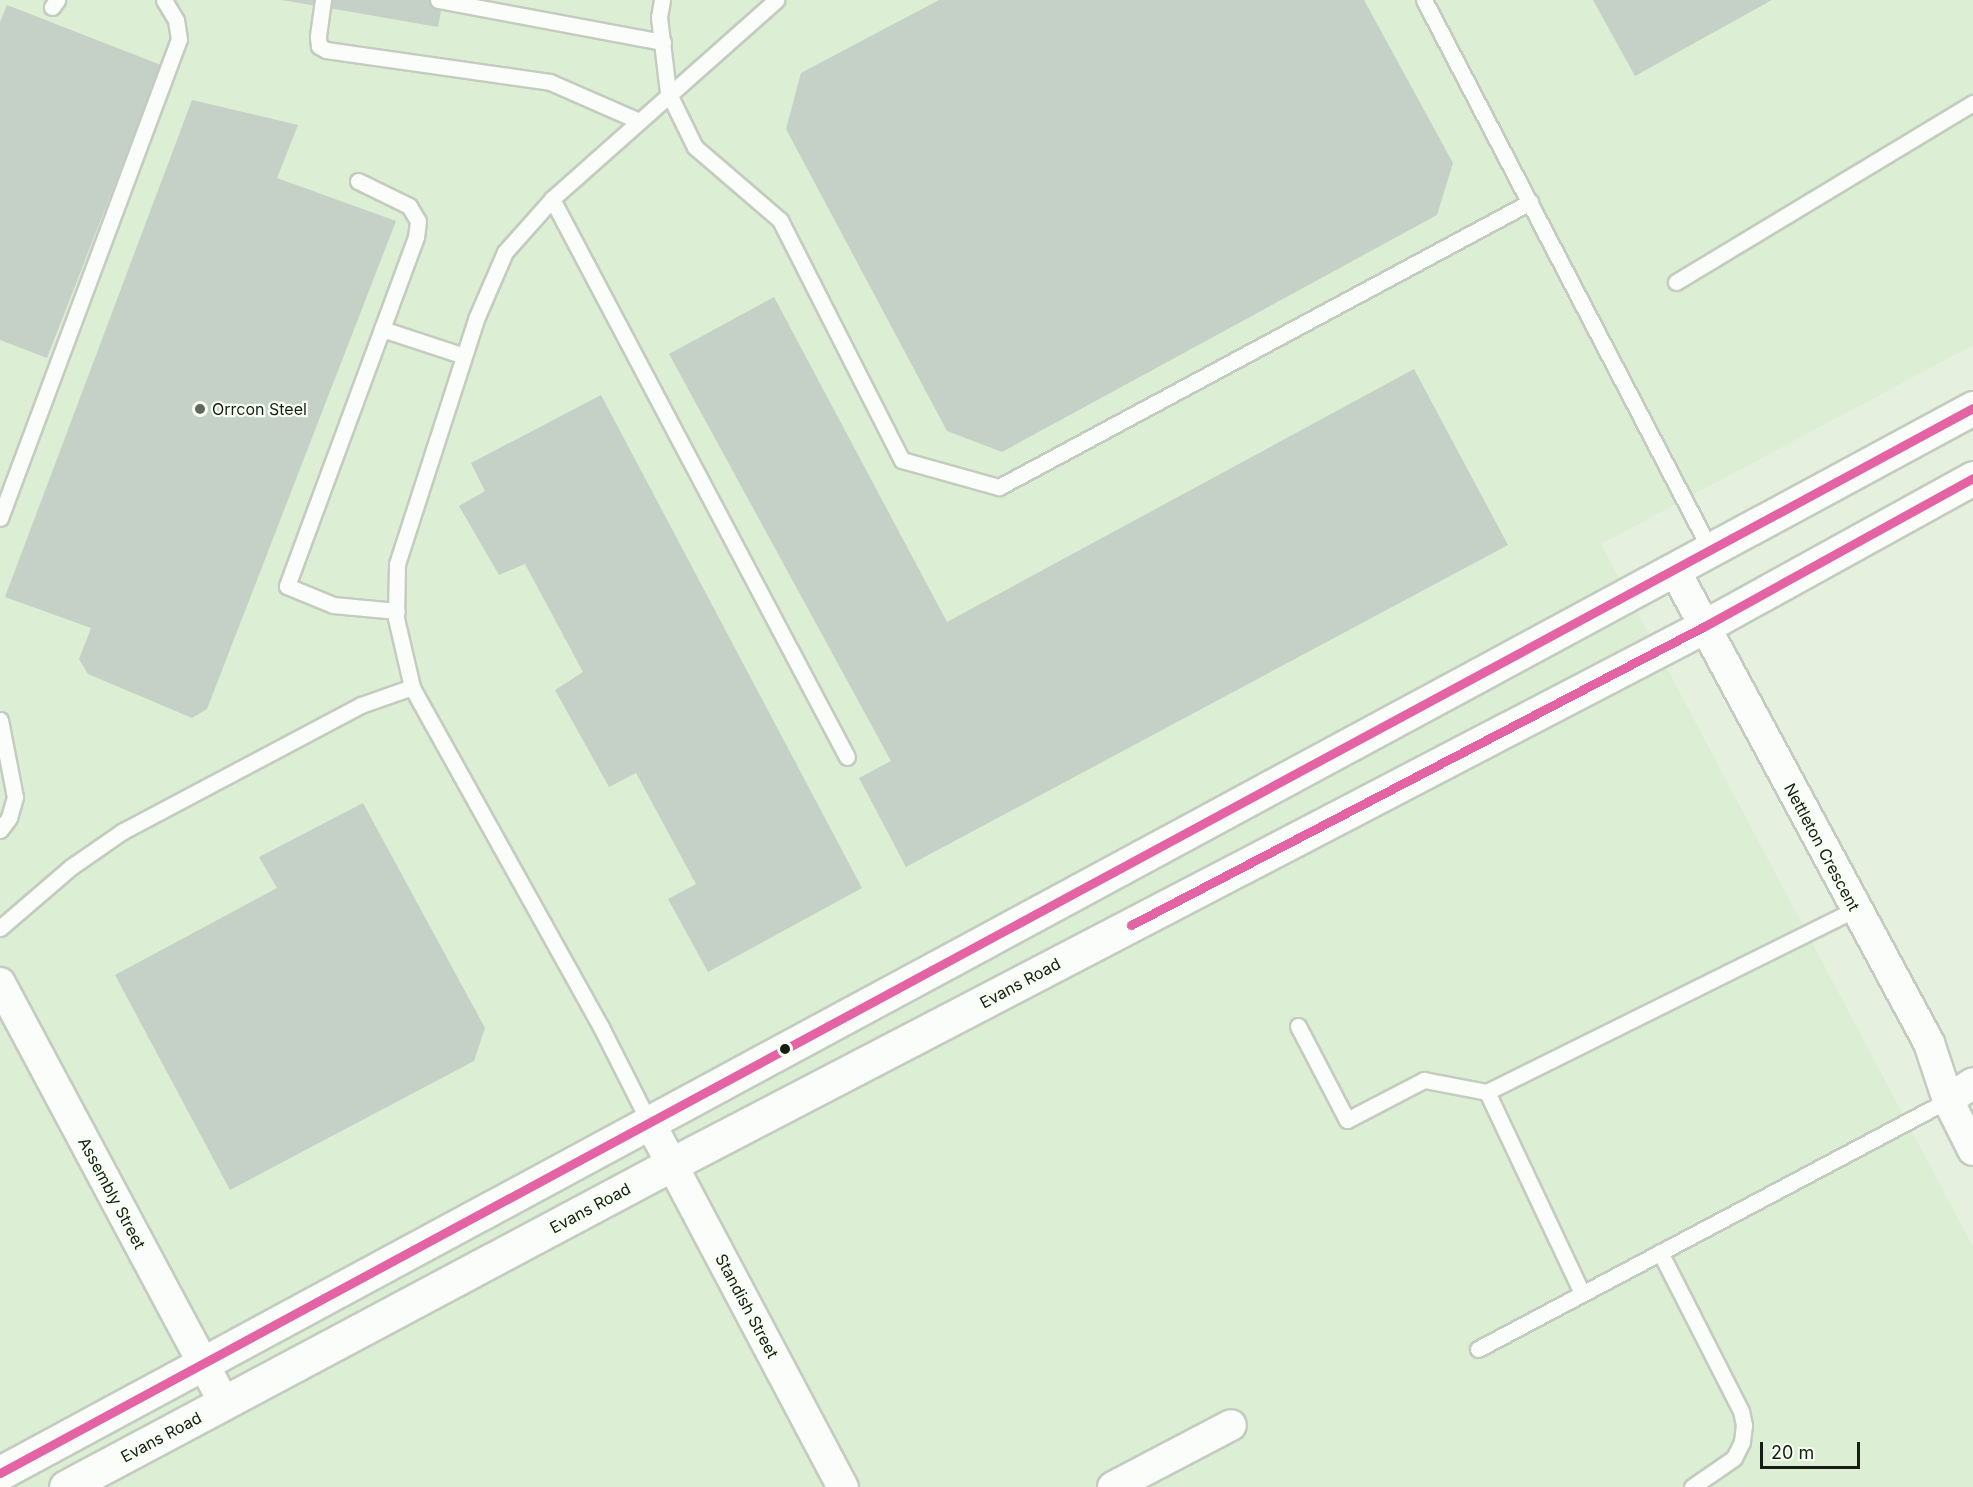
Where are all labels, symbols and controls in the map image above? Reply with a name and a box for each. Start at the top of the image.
place label: Orrcon Steel [212,399,307,419]
marker: Orrcon Steel [193,402,207,416]
street label: Nettleton Crescent [1780,780,1864,914]
street label: Evans Road [976,954,1064,1012]
unlabelled marker [779,1043,791,1055]
street label: Assembly Street [74,1134,150,1252]
street label: Evans Road [546,1179,634,1237]
street label: Standish Street [711,1251,783,1361]
street label: Evans Road [117,1408,205,1466]
scale bar [1763,1430,1864,1468]
text: 20 m [1771,1442,1814,1463]

